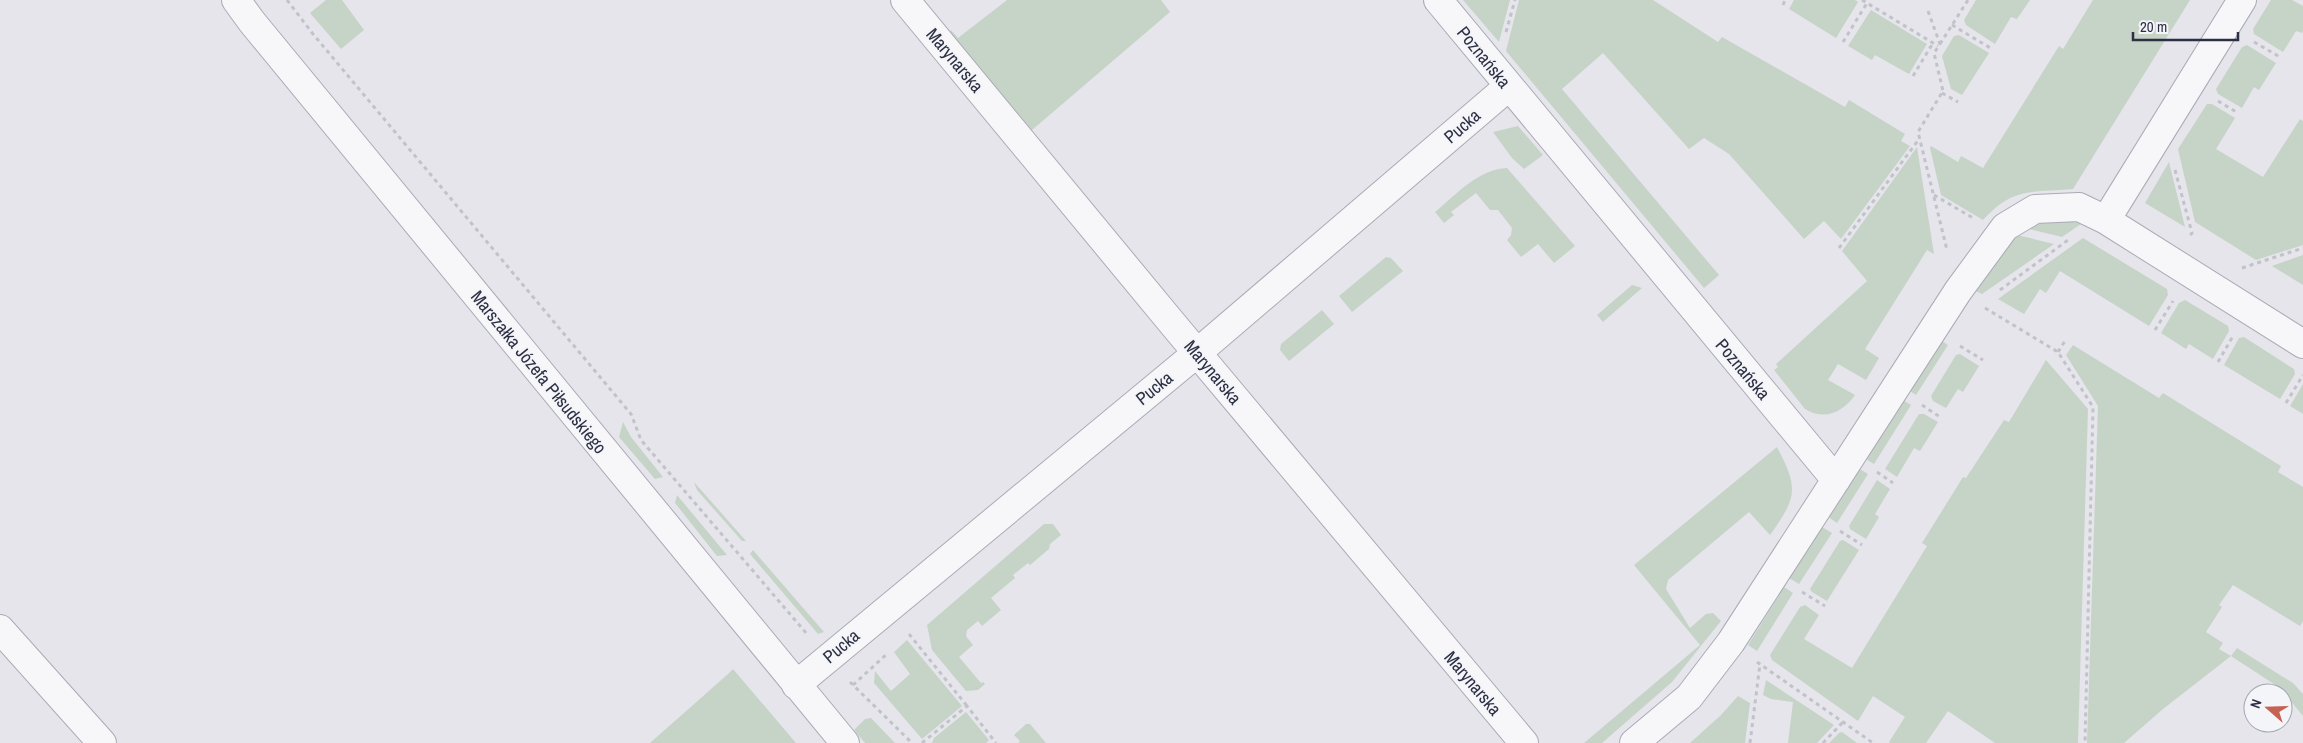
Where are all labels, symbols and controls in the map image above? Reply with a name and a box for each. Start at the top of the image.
scale bar [2133,10,2238,42]
text: 20 m [2140,16,2167,37]
street label: Poznańska [1451,21,1517,93]
street label: Marynarska [921,22,989,98]
street label: Pucka [1438,103,1486,149]
street label: Marszałka Józefa Piłsudskiego [465,285,613,459]
street label: Poznańska [1710,333,1776,405]
street label: Marynarska [1179,334,1247,410]
street label: Pucka [1130,365,1178,411]
street label: Pucka [817,623,865,669]
street label: Marynarska [1439,645,1507,721]
north arrow [2243,683,2293,733]
text: N [2246,697,2266,711]

